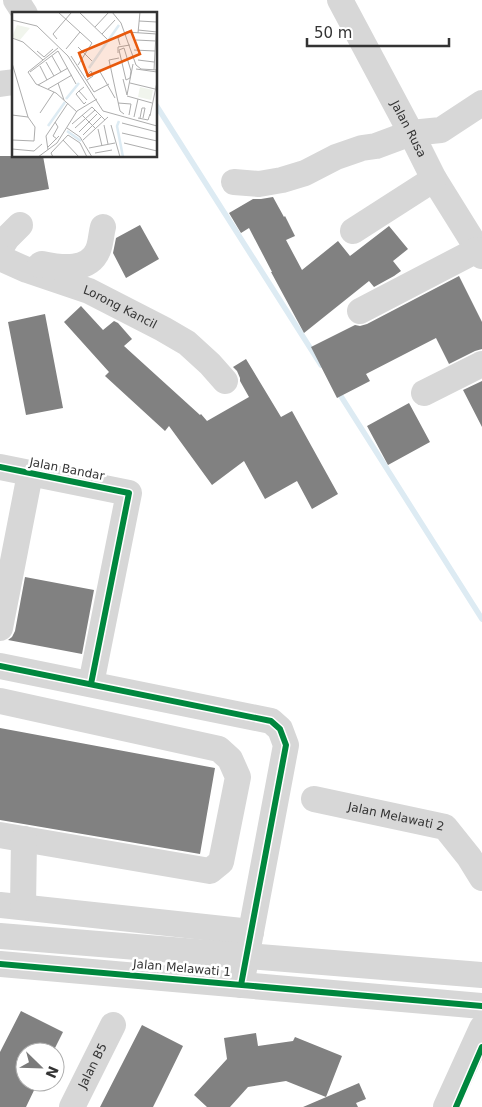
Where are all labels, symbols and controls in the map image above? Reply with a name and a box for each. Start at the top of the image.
inset map [12,12,158,158]
scale bar [307,15,450,47]
text: 50 m [314,24,352,42]
street label: Jalan Rusa [387,97,429,160]
street label: Lorong Kancil [82,283,159,332]
street label: Jalan Bandar [27,455,106,483]
street label: Jalan Melawati 2 [346,799,446,834]
street label: Jalan Melawati 1 [132,957,231,979]
street label: Jalan B5 [75,1041,110,1092]
north arrow [15,1042,65,1092]
text: N [42,1064,62,1081]

